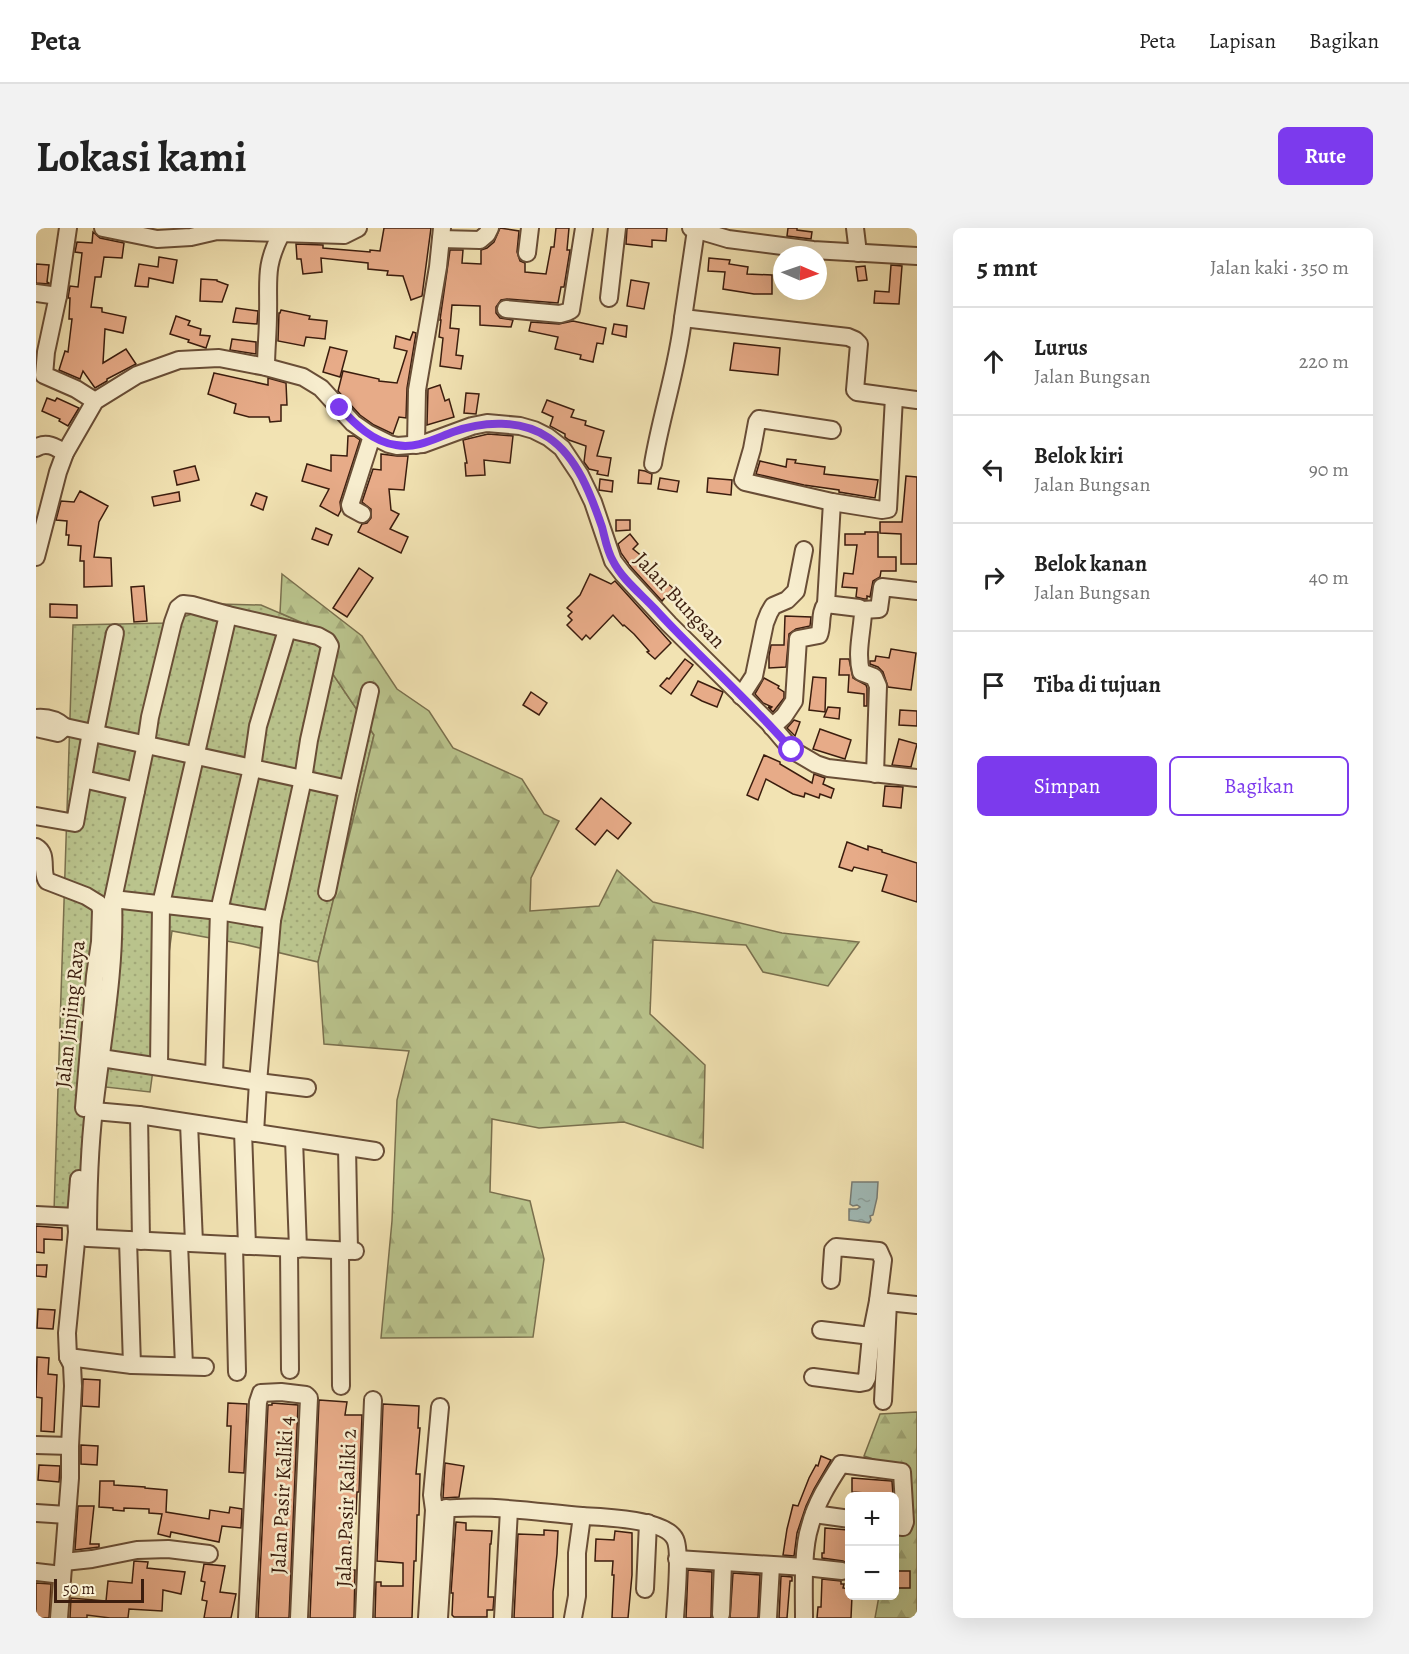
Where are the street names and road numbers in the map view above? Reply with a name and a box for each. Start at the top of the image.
street label: Jalan Bungsan [628,546,732,654]
street label: Jalan Jinjing Raya [48,939,92,1089]
street label: Jalan Pasir Kaliki 4 [264,1415,300,1575]
street label: Jalan Pasir Kaliki 2 [329,1428,363,1588]

